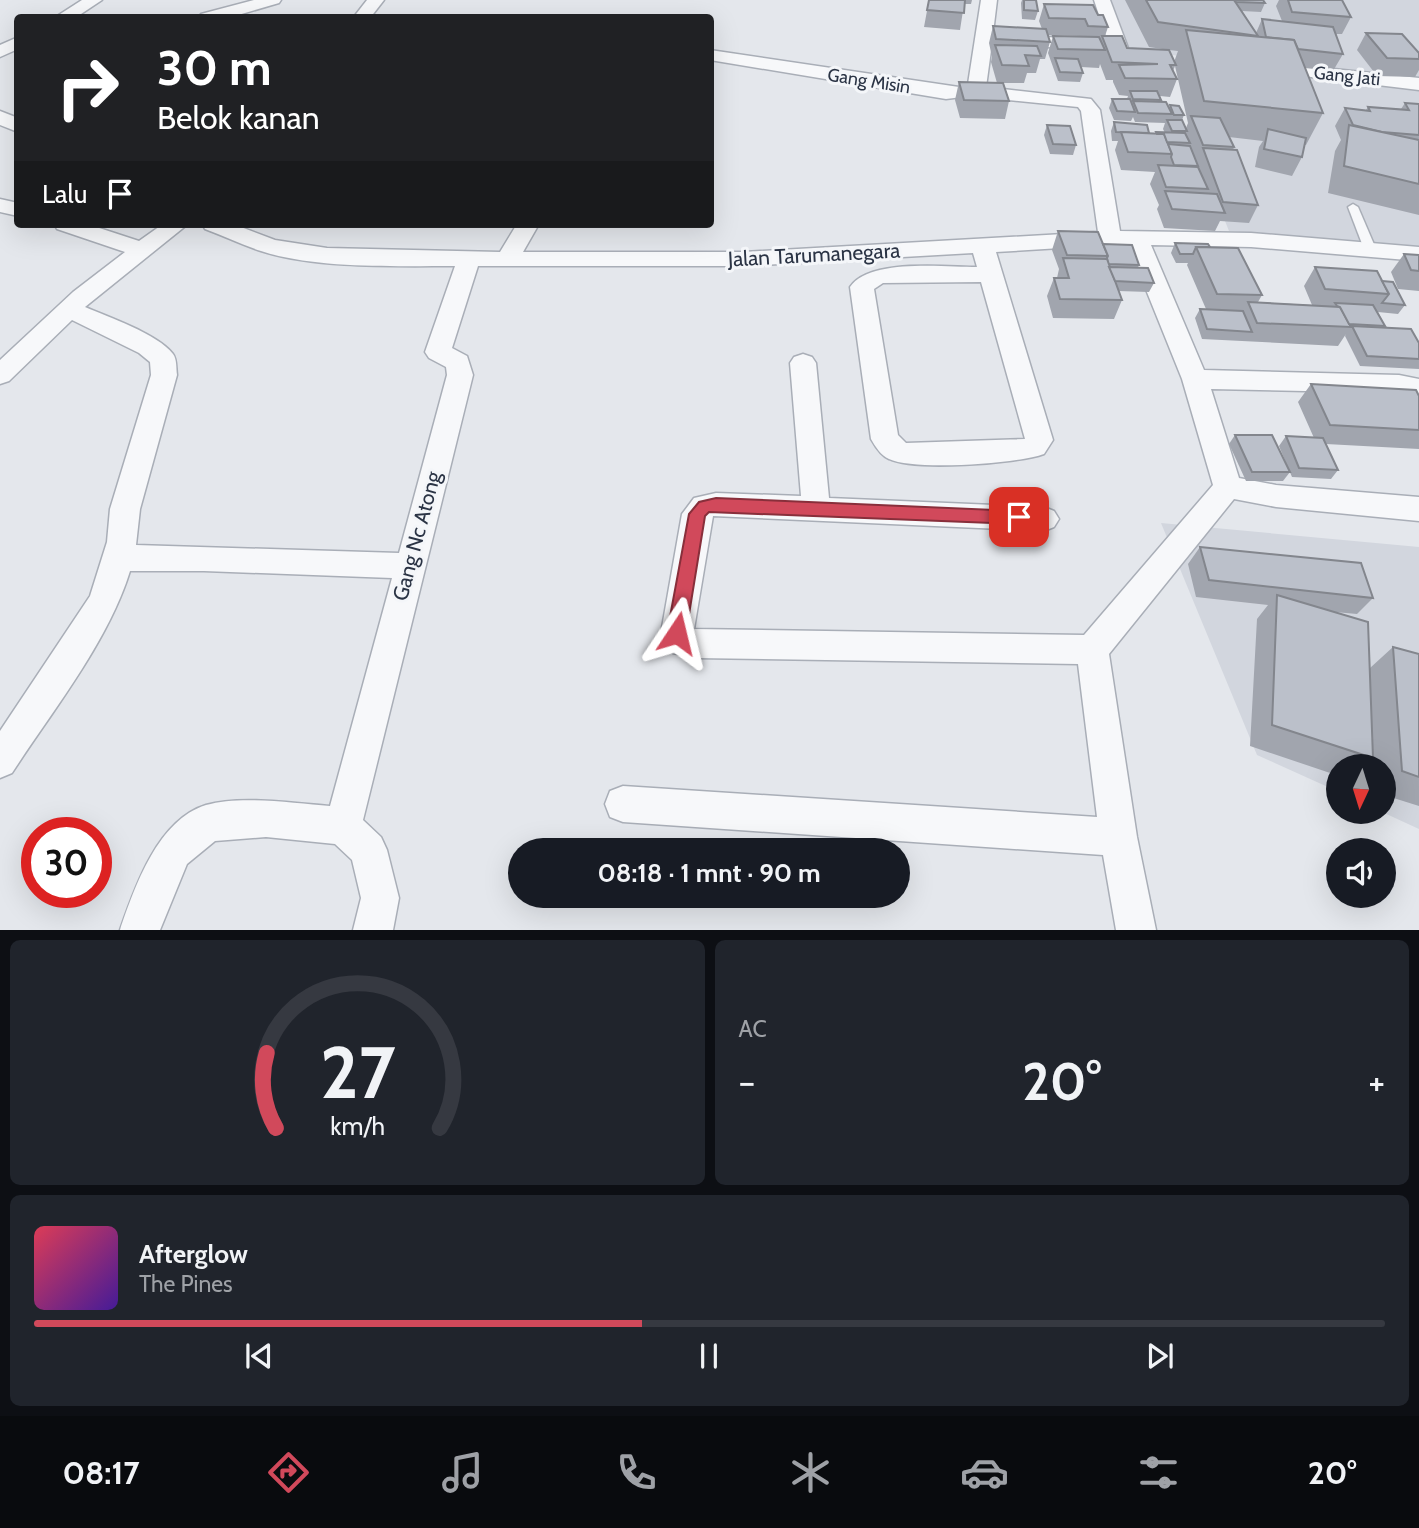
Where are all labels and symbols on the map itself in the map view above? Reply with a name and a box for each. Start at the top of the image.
street label: Gang Jati [1313,62,1381,90]
street label: Gang Misin [826,64,912,98]
street label: Jalan Tarumanegara [726,238,901,272]
street label: Gang Nc Atong [387,468,446,603]
pin [989,487,1049,547]
position arrow [640,596,714,670]
north arrow [1326,754,1396,824]
speed limit sign: 30 [21,817,112,908]

